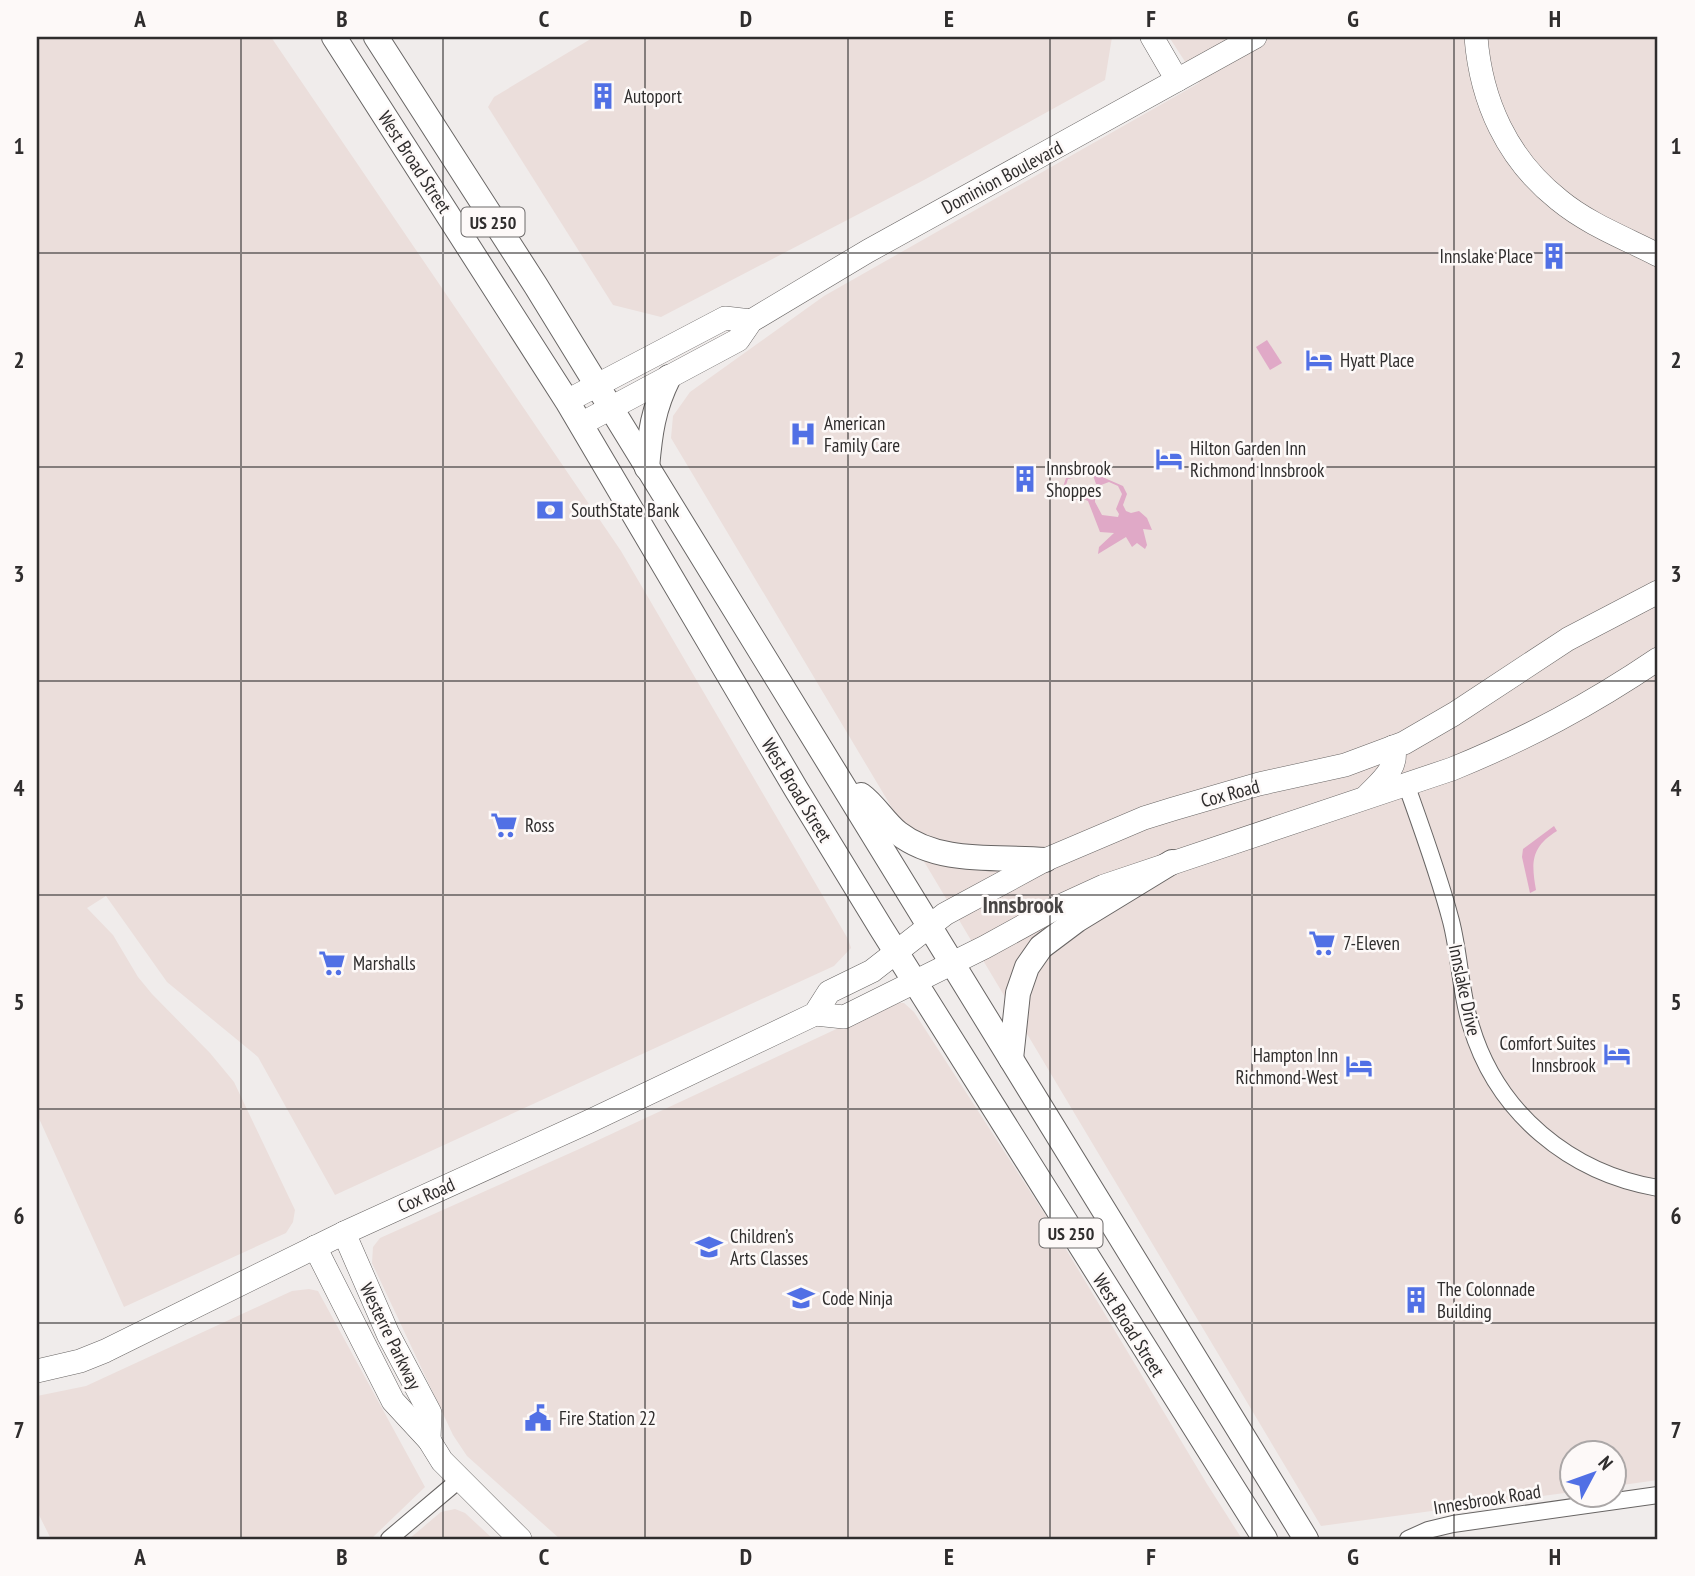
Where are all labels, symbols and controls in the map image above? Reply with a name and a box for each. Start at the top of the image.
text: A [133,4,146,33]
text: B [336,4,348,33]
text: C [539,4,550,33]
text: D [740,4,752,33]
text: E [944,4,954,33]
text: F [1146,4,1156,33]
text: G [1347,4,1359,33]
text: H [1549,4,1561,33]
building icon: Autoport [588,81,618,111]
place label: Autoport [624,84,683,108]
street label: West Broad Street [373,106,457,218]
text: 1 [14,131,25,160]
text: 1 [1671,131,1682,160]
street label: Dominion Boulevard [937,135,1067,219]
road number: US 250 [462,208,524,236]
building icon: Innslake Place [1539,241,1569,271]
place label: Innslake Place [1440,244,1533,268]
text: 2 [14,345,25,374]
hotel icon: Hyatt Place [1304,345,1334,375]
text: 2 [1671,345,1682,374]
place label: Hyatt Place [1340,348,1414,372]
place label: American Family Care [824,411,900,457]
hospital icon: American Family Care [788,419,818,449]
place label: Hilton Garden Inn Richmond Innsbrook [1190,436,1325,482]
hotel icon: Hilton Garden Inn Richmond Innsbrook [1154,444,1184,474]
place label: Innsbrook Shoppes [1046,456,1111,502]
building icon: Innsbrook Shoppes [1010,464,1040,494]
bank icon: SouthState Bank [535,495,565,525]
place label: SouthState Bank [571,498,680,522]
text: 3 [14,559,25,588]
text: 3 [1671,559,1682,588]
street label: West Broad Street [757,734,838,847]
text: 4 [14,773,25,802]
text: 4 [1671,773,1682,802]
street label: Cox Road [1198,774,1262,812]
supermarket icon: Ross [489,810,519,840]
place label: Ross [525,813,554,837]
district label: Innsbrook [982,890,1064,919]
supermarket icon: 7-Eleven [1307,928,1337,958]
place label: 7-Eleven [1343,931,1400,955]
street label: Innslake Drive [1444,942,1486,1038]
supermarket icon: Marshalls [317,948,347,978]
place label: Marshalls [353,951,416,975]
text: 5 [14,987,25,1016]
text: 5 [1671,987,1682,1016]
place label: Comfort Suites Innsbrook [1500,1031,1597,1077]
hotel icon: Comfort Suites Innsbrook [1602,1039,1632,1069]
place label: Hampton Inn Richmond-West [1235,1043,1339,1089]
hotel icon: Hampton Inn Richmond-West [1344,1051,1374,1081]
street label: Cox Road [394,1172,458,1218]
text: 6 [14,1201,25,1230]
text: 6 [1671,1201,1682,1230]
road number: US 250 [1040,1218,1102,1248]
place label: Children’s Arts Classes [730,1224,808,1270]
school or university icon: Children’s Arts Classes [694,1232,724,1262]
street label: West Broad Street [1088,1269,1171,1382]
place label: The Colonnade Building [1437,1277,1535,1323]
street label: Westerre Parkway [355,1279,428,1394]
school or university icon: Code Ninja [786,1283,816,1313]
building icon: The Colonnade Building [1401,1285,1431,1315]
place label: Code Ninja [822,1286,893,1310]
public building icon: Fire Station 22 [523,1403,553,1433]
place label: Fire Station 22 [559,1406,656,1430]
text: 7 [14,1415,25,1444]
text: 7 [1671,1415,1682,1444]
north arrow [1558,1440,1628,1510]
text: N [1593,1451,1618,1475]
street label: Innesbrook Road [1431,1479,1543,1519]
text: A [133,1542,146,1571]
text: B [336,1542,348,1571]
text: C [539,1542,550,1571]
text: D [740,1542,752,1571]
text: E [944,1542,954,1571]
text: F [1146,1542,1156,1571]
text: G [1347,1542,1359,1571]
text: H [1549,1542,1561,1571]

